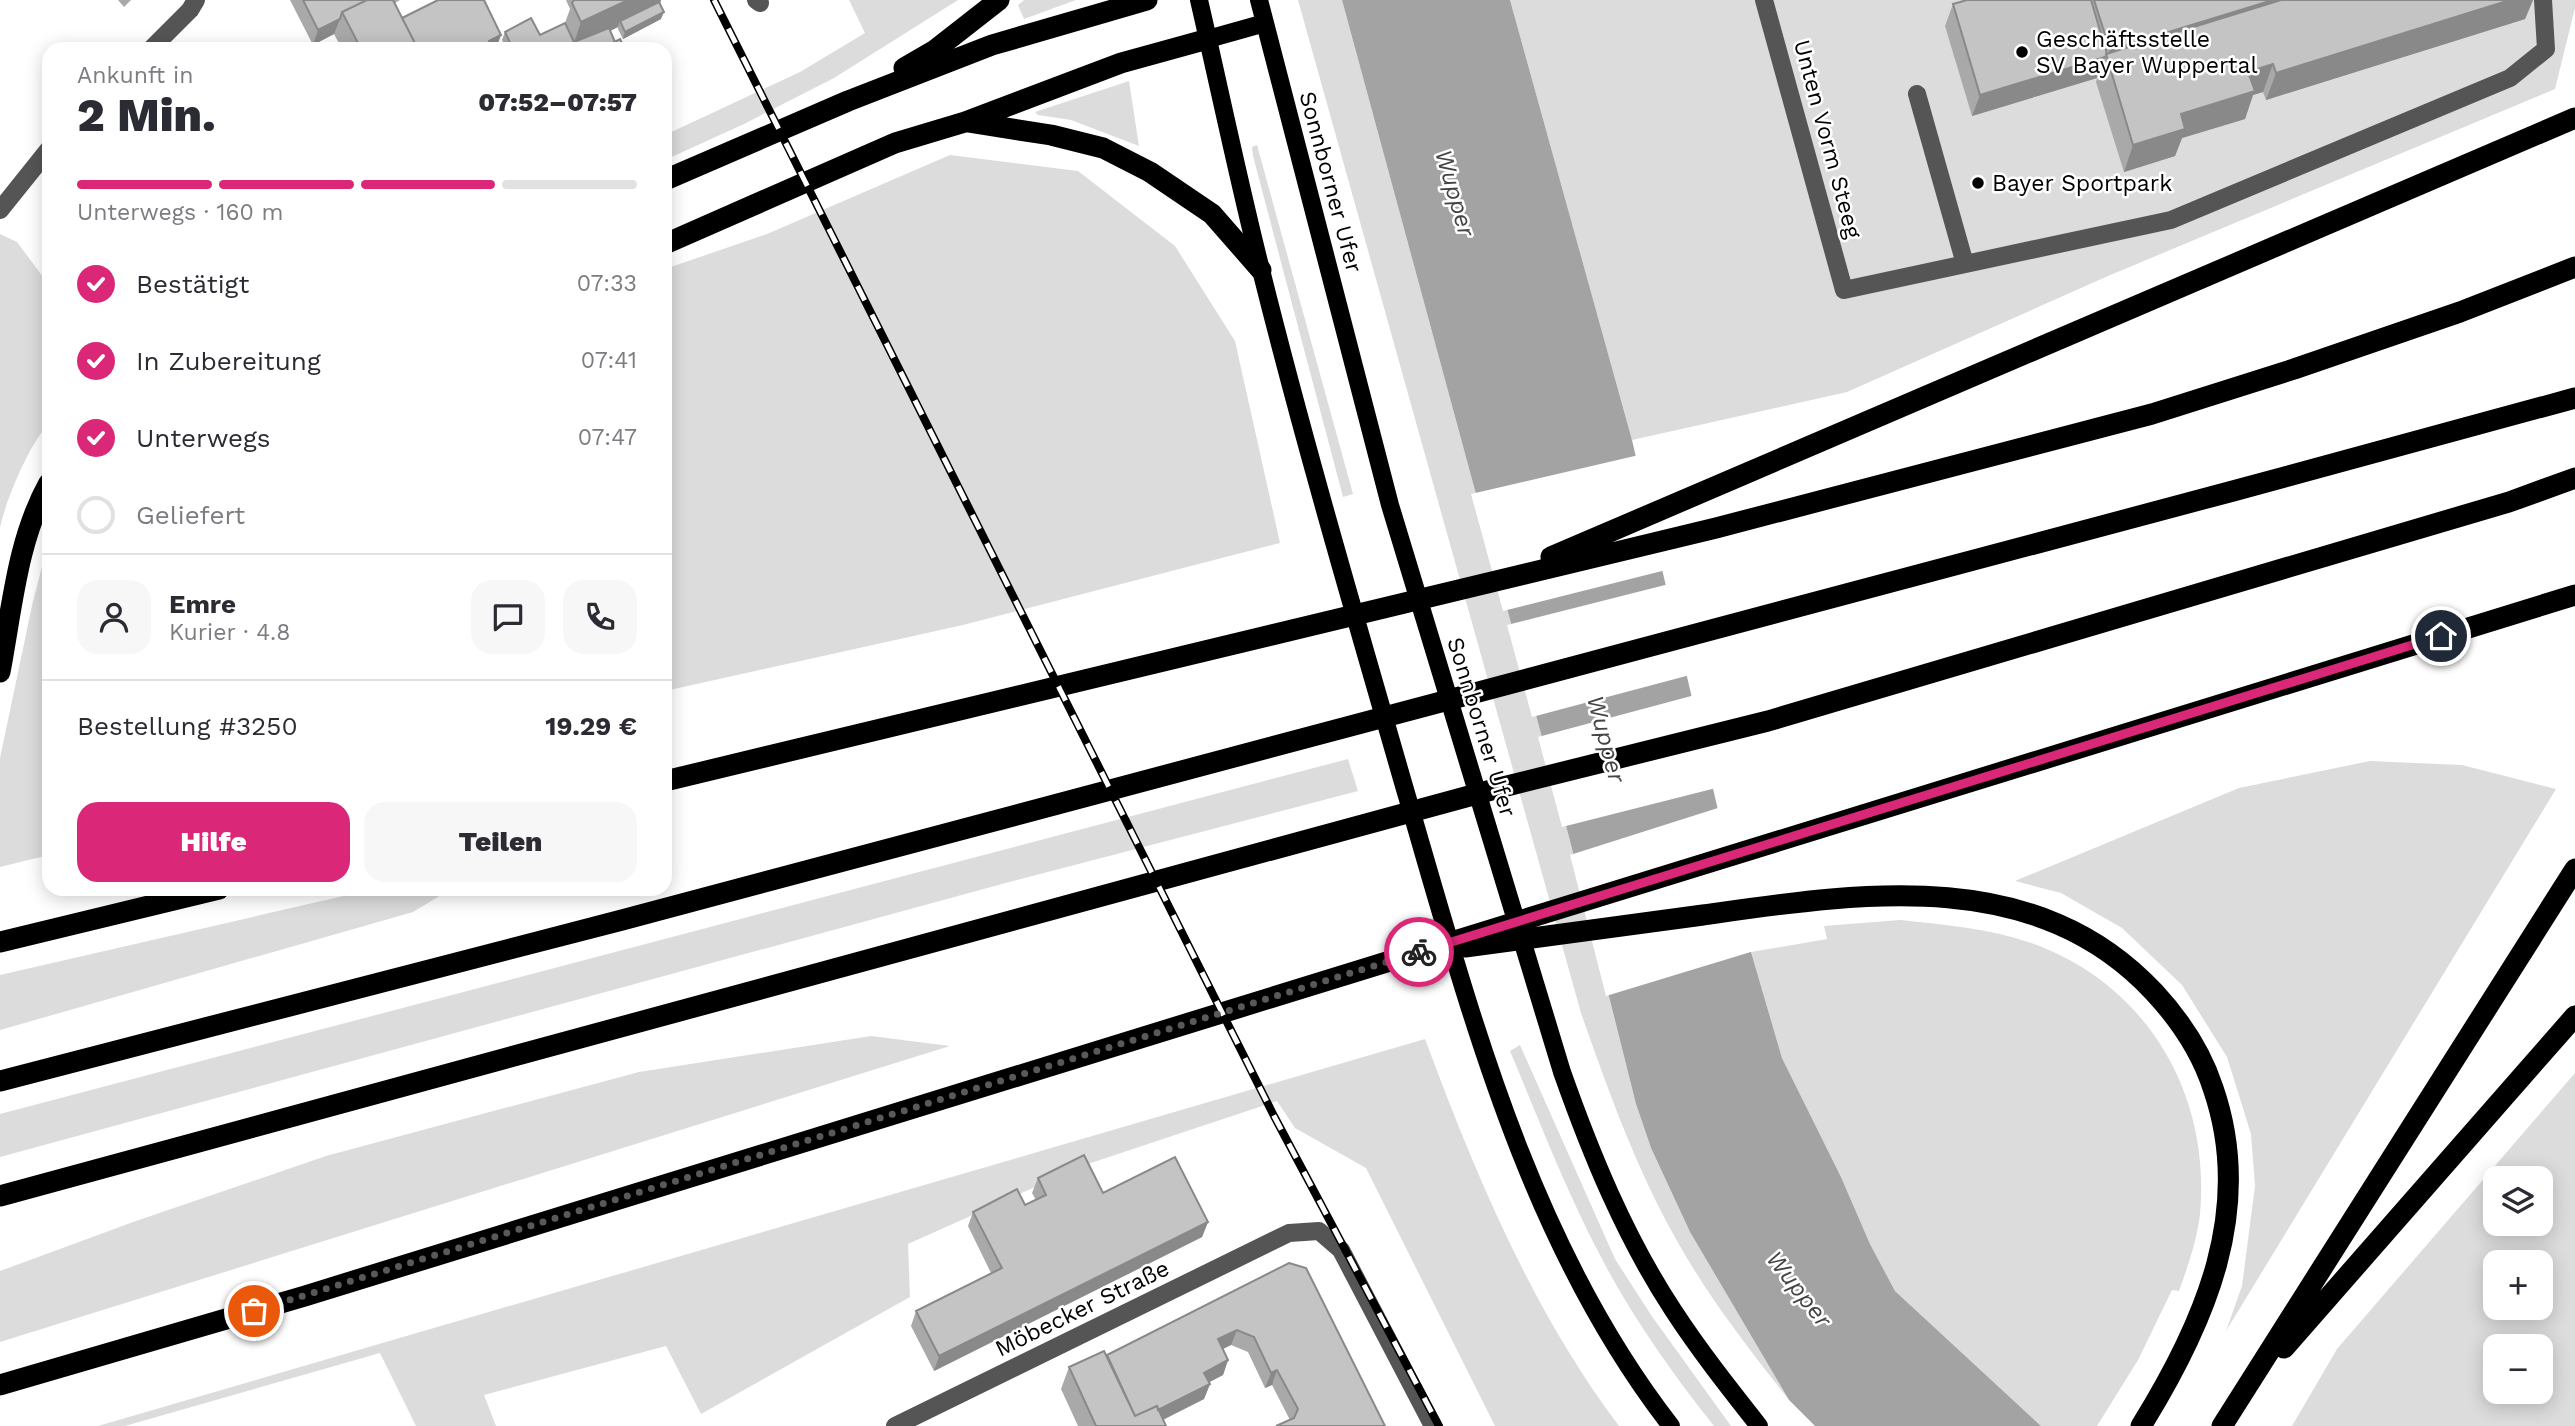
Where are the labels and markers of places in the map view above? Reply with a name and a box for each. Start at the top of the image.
place label: Geschäftsstelle SV Bayer Wuppertal [2036,26,2257,79]
marker: Geschäftsstelle SV Bayer Wuppertal [2014,44,2030,60]
place label: Bayer Sportpark [1992,170,2172,197]
marker: Bayer Sportpark [1970,175,1986,191]
pin [2411,606,2471,666]
pin [224,1281,284,1341]

